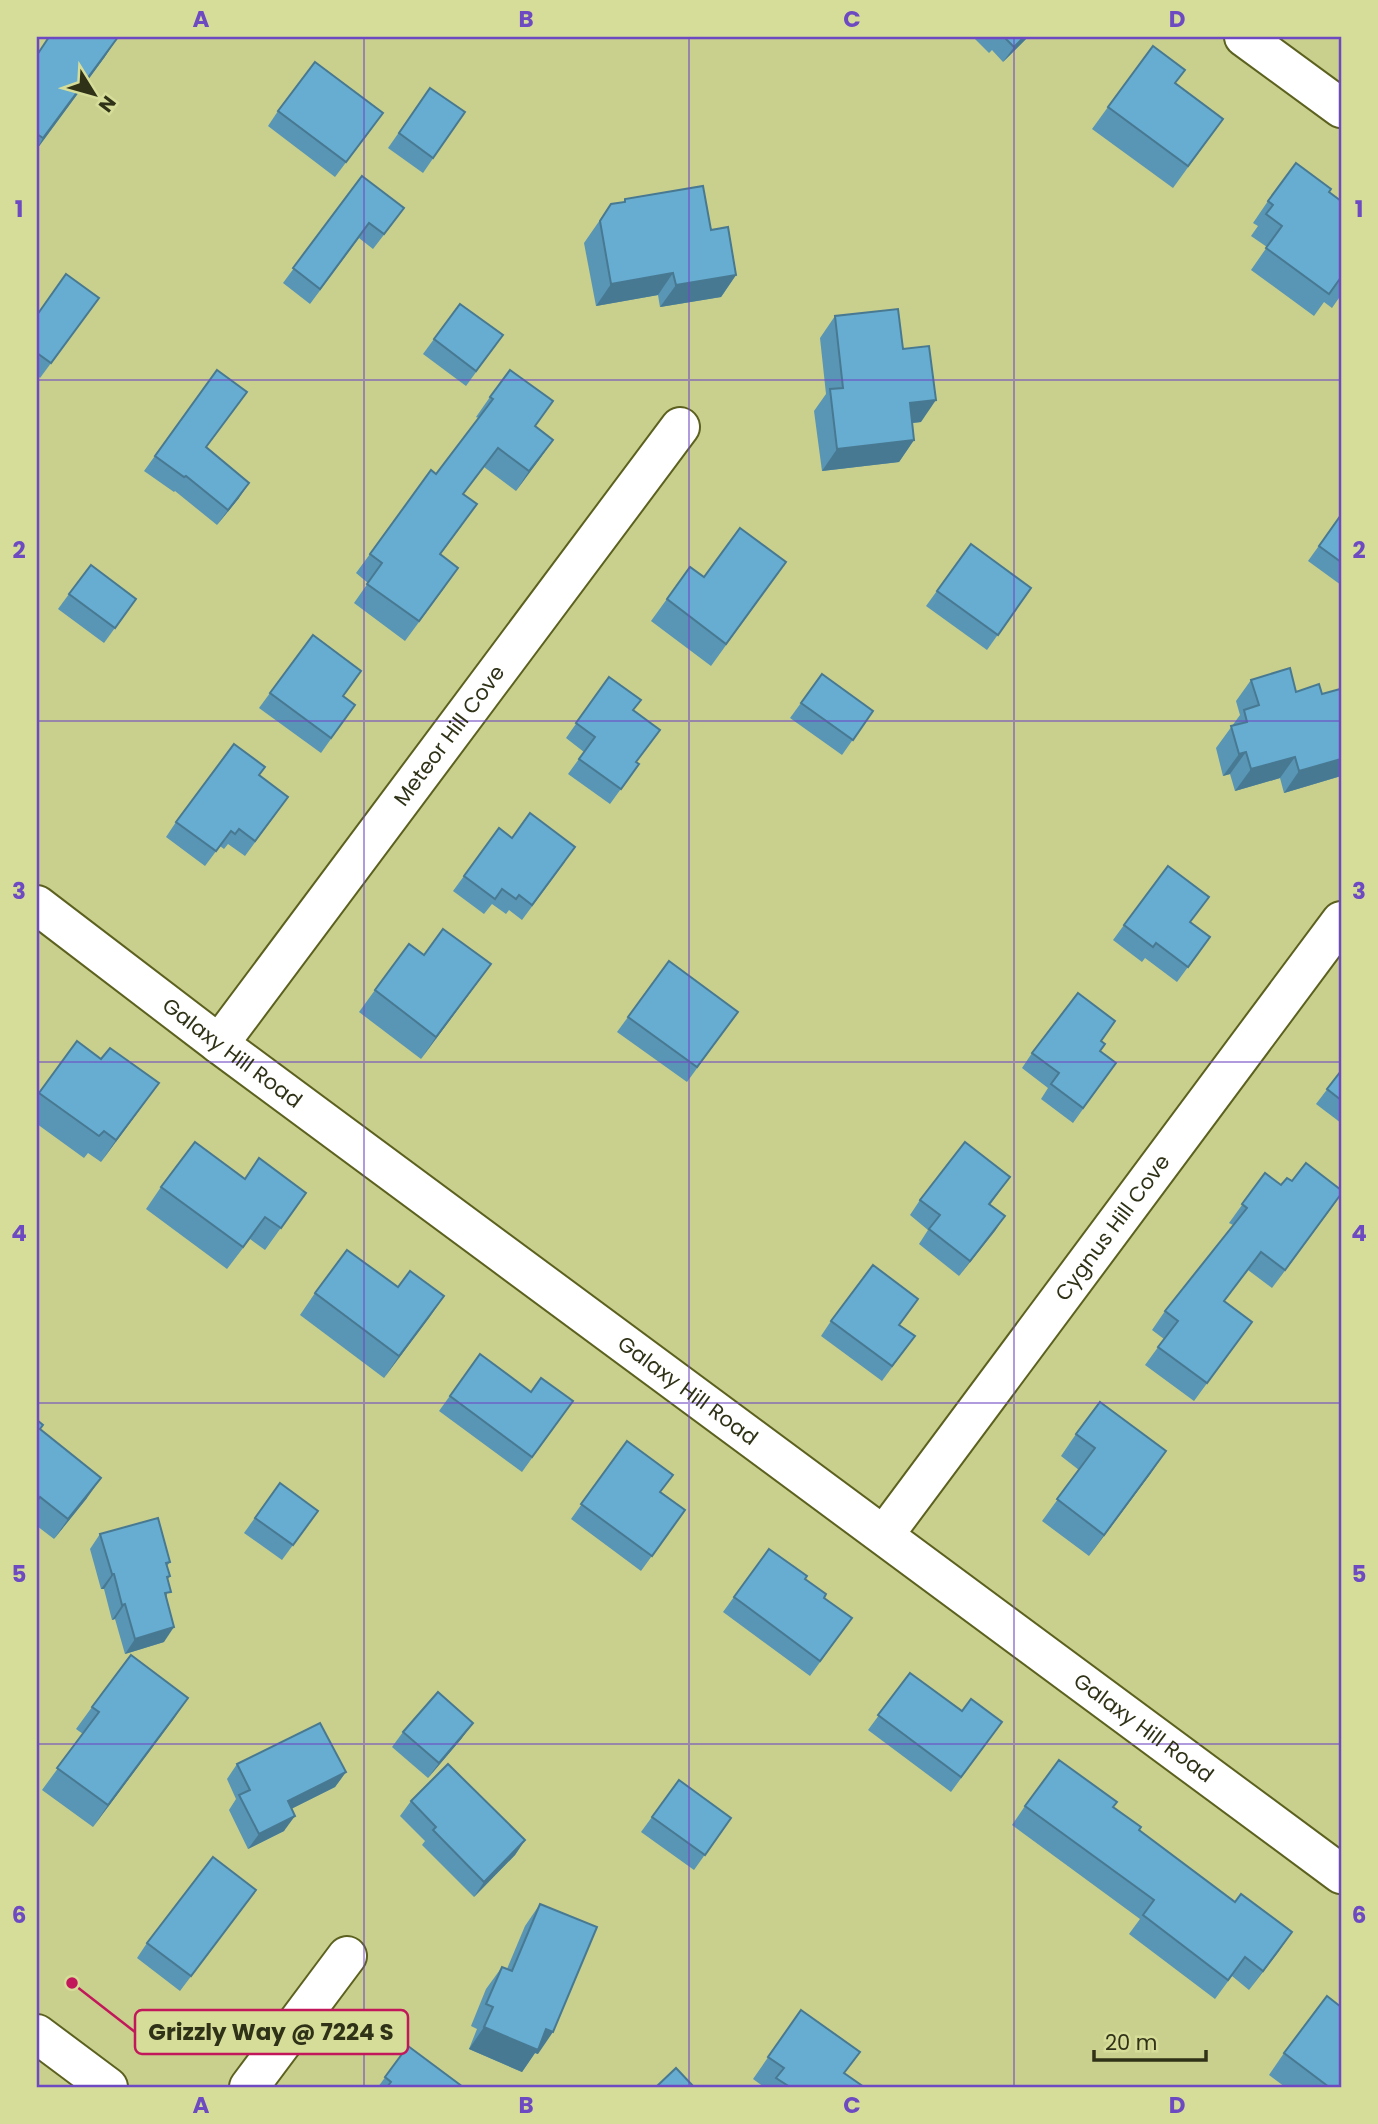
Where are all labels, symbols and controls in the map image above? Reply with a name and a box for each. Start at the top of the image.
text: A [193,3,210,35]
text: B [518,3,534,35]
text: C [843,3,861,35]
text: D [1169,3,1185,35]
north arrow [60,60,130,130]
text: N [92,90,122,118]
text: 1 [15,193,23,225]
text: 1 [1355,193,1363,225]
text: 2 [12,534,26,566]
text: 2 [1352,534,1366,566]
street label: Meteor Hill Cove [387,659,511,812]
text: 3 [12,875,26,907]
text: 3 [1352,875,1366,907]
street label: Galaxy Hill Road [157,991,308,1115]
street label: Cygnus Hill Cove [1048,1148,1176,1307]
text: 4 [11,1217,27,1249]
text: 4 [1351,1217,1367,1249]
street label: Galaxy Hill Road [612,1329,764,1452]
text: 5 [12,1558,26,1590]
text: 5 [1352,1558,1366,1590]
street label: Galaxy Hill Road [1068,1666,1220,1789]
text: 6 [12,1899,26,1931]
text: 6 [1352,1899,1366,1931]
callout: Grizzly Way @ 7224 S [135,2010,408,2054]
text: Grizzly Way @ 7224 S [148,2016,394,2048]
scale bar [1094,2019,1206,2063]
text: 20 m [1105,2028,1158,2057]
text: A [193,2089,210,2121]
text: B [518,2089,534,2121]
text: C [843,2089,861,2121]
text: D [1169,2089,1185,2121]

